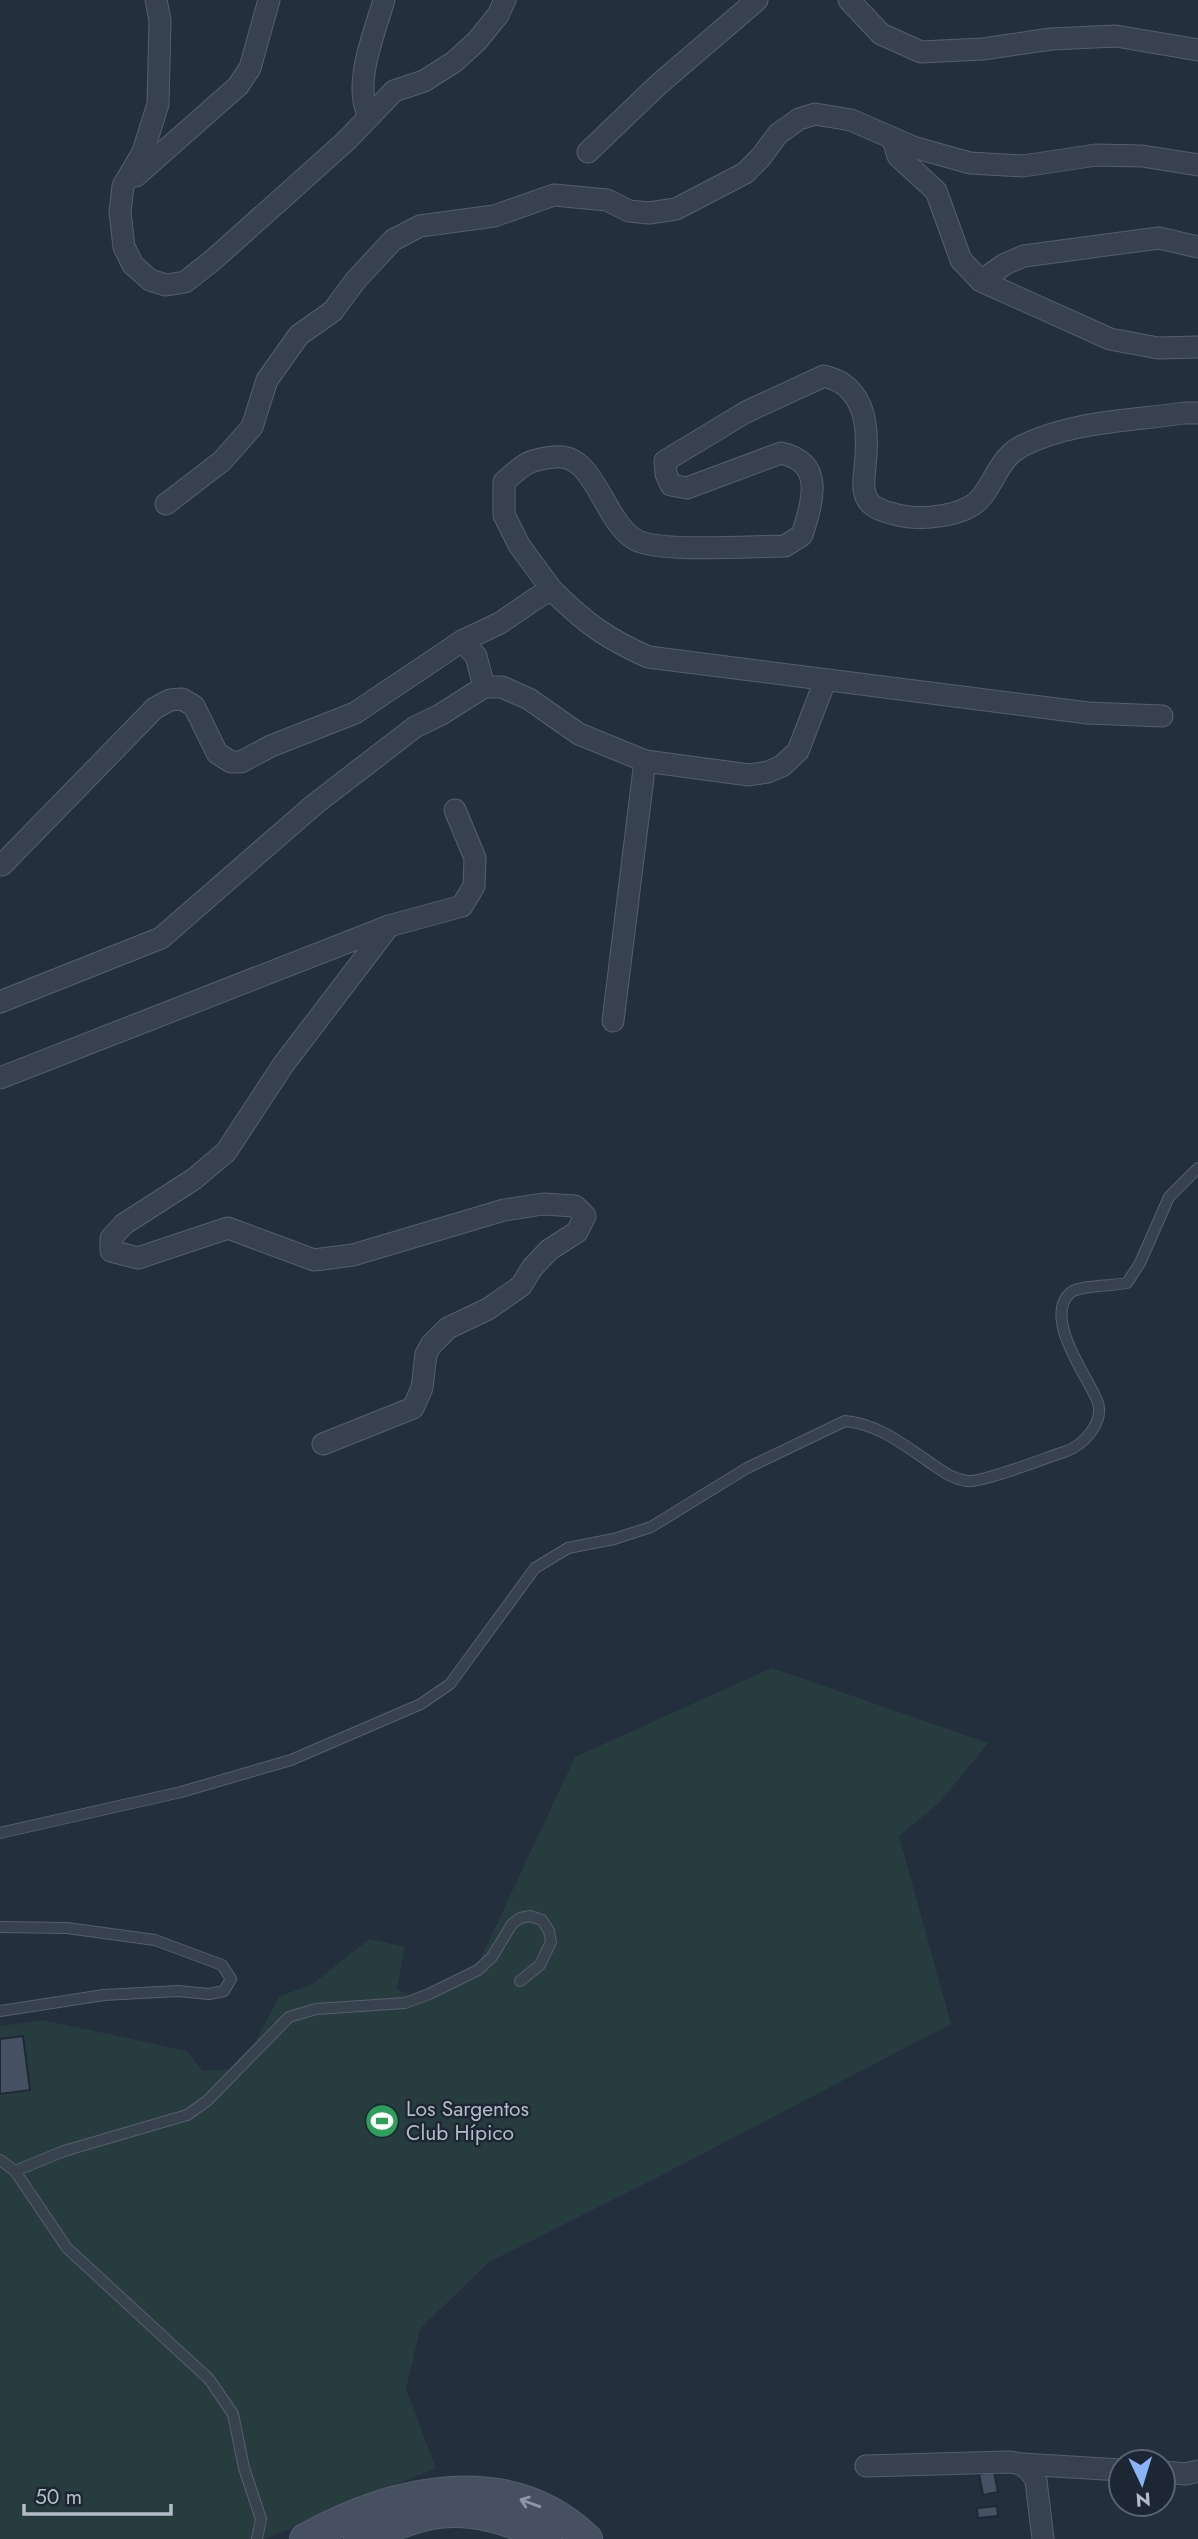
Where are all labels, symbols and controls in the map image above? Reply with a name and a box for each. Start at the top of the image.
place label: Los Sargentos Club Hípico [406,2094,529,2148]
sports icon: Los Sargentos Club Hípico [363,2102,401,2140]
north arrow [1107,2448,1177,2518]
scale bar [24,2472,172,2516]
text: 50 m [35,2482,82,2512]
text: N [1135,2485,1152,2513]
one-way arrow [519,2496,541,2508]

